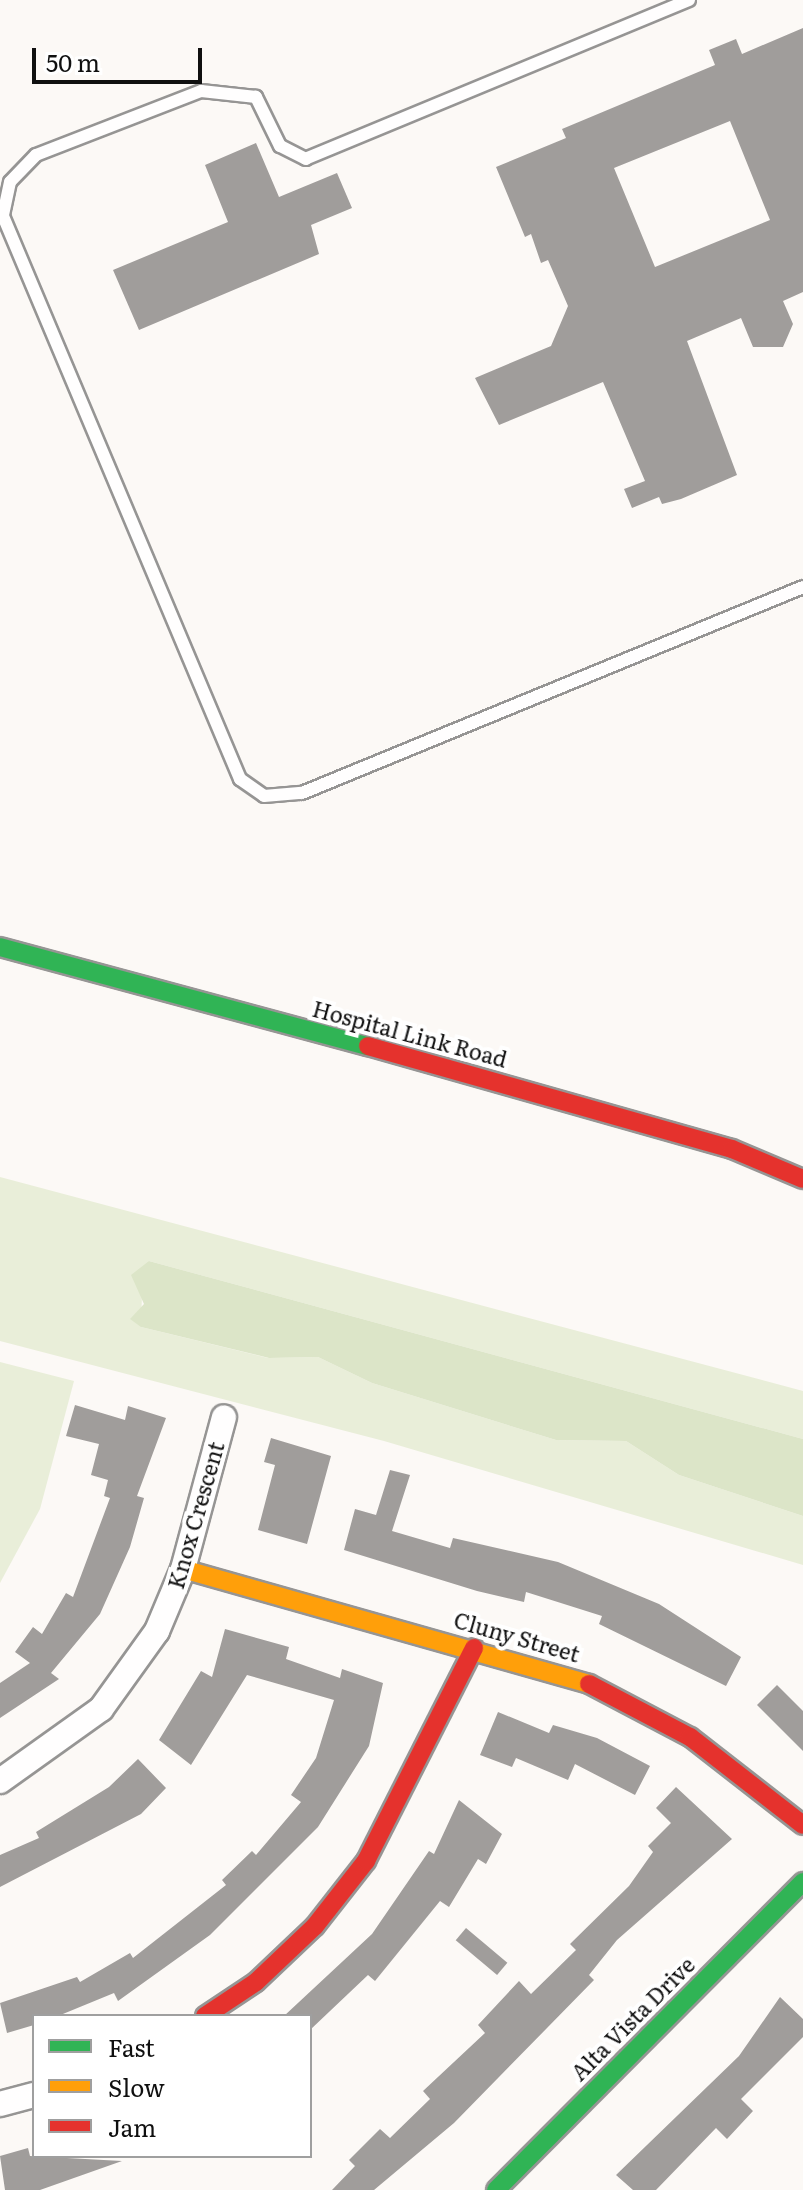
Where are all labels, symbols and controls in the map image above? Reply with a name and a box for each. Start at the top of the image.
scale bar [36,32,206,82]
text: 50 m [46,44,100,79]
street label: Hospital Link Road [310,994,510,1072]
street label: Knox Crescent [161,1438,229,1592]
street label: Cluny Street [451,1605,583,1667]
street label: Alta Vista Drive [565,1951,699,2085]
legend [32,2014,312,2158]
text: Fast [108,2029,155,2064]
text: Slow [108,2069,165,2104]
text: Jam [108,2109,156,2144]

